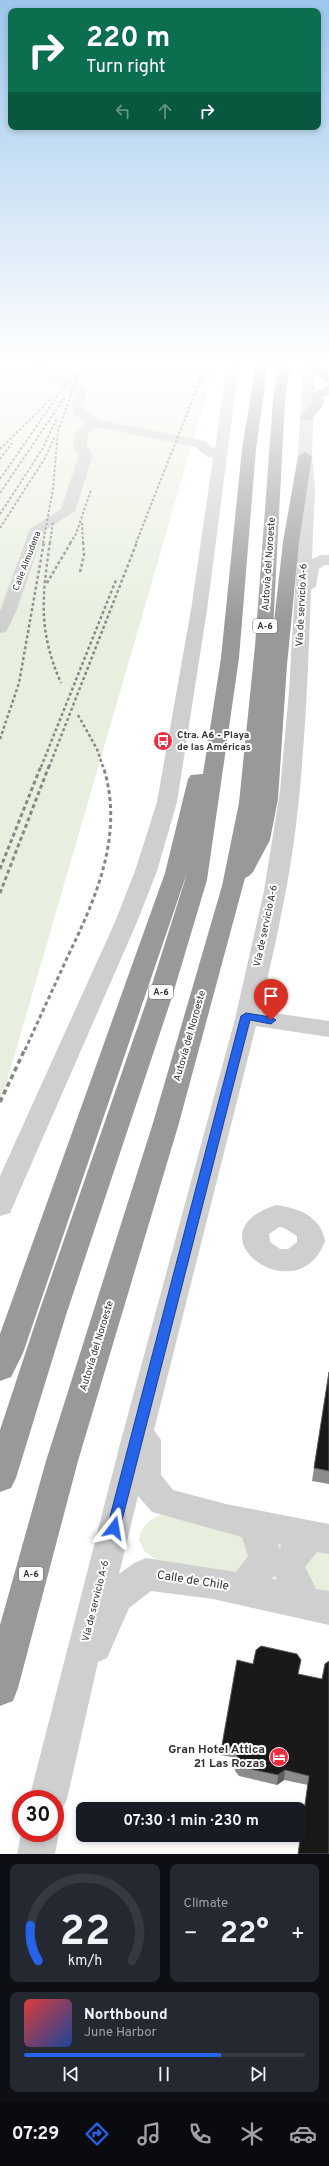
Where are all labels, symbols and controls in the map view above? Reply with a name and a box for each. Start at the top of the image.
text: 220 m [86,21,170,57]
icon: right [20,24,72,76]
text: Turn right [86,56,166,79]
icon: left [112,100,134,122]
icon: ahead [154,100,176,122]
icon: right [196,100,218,122]
street label: Autovía del Noroeste [259,517,279,611]
street label: Calle Almudena [11,529,43,592]
street label: Vía de servicio A-6 [293,563,311,647]
road number: A-6 [253,619,277,633]
place label: Ctra. A6 - Playa de las Américas [177,729,251,754]
bus stop icon: Ctra. A6 - Playa de las Américas [152,730,174,752]
street label: Vía de servicio A-6 [251,884,281,968]
pin [254,979,288,1020]
road number: A-6 [149,985,173,999]
icon: arrive [260,985,282,1007]
street label: Autovía del Noroeste [171,989,209,1083]
street label: Autovía del Noroeste [77,1299,117,1393]
position arrow [93,1507,135,1549]
street label: Vía de servicio A-6 [80,1559,112,1643]
road number: A-6 [19,1567,43,1581]
street label: Calle de Chile [156,1567,230,1595]
place label: Gran Hotel Attica 21 Las Rozas [168,1742,265,1772]
hotel icon: Gran Hotel Attica 21 Las Rozas [268,1746,290,1768]
speed limit sign: 30 [12,1790,64,1842]
text: 07:30 · 1 min · 230 m [123,1812,259,1831]
text: Climate [184,1896,228,1912]
text: 22 [59,1907,110,1960]
text: 22° [220,1916,269,1953]
text: − [184,1921,198,1948]
text: + [291,1921,305,1948]
text: km/h [67,1952,102,1970]
text: Northbound [84,2006,168,2025]
text: June Harbor [84,2025,157,2041]
icon: previous [60,2063,82,2085]
icon: pause [153,2063,175,2085]
icon: next [247,2063,269,2085]
icon: directions [83,2120,111,2148]
icon: music [135,2120,163,2148]
icon: phone [186,2120,214,2148]
icon: climate [238,2120,266,2148]
icon: car [289,2120,317,2148]
text: 07:29 [12,2123,59,2146]

